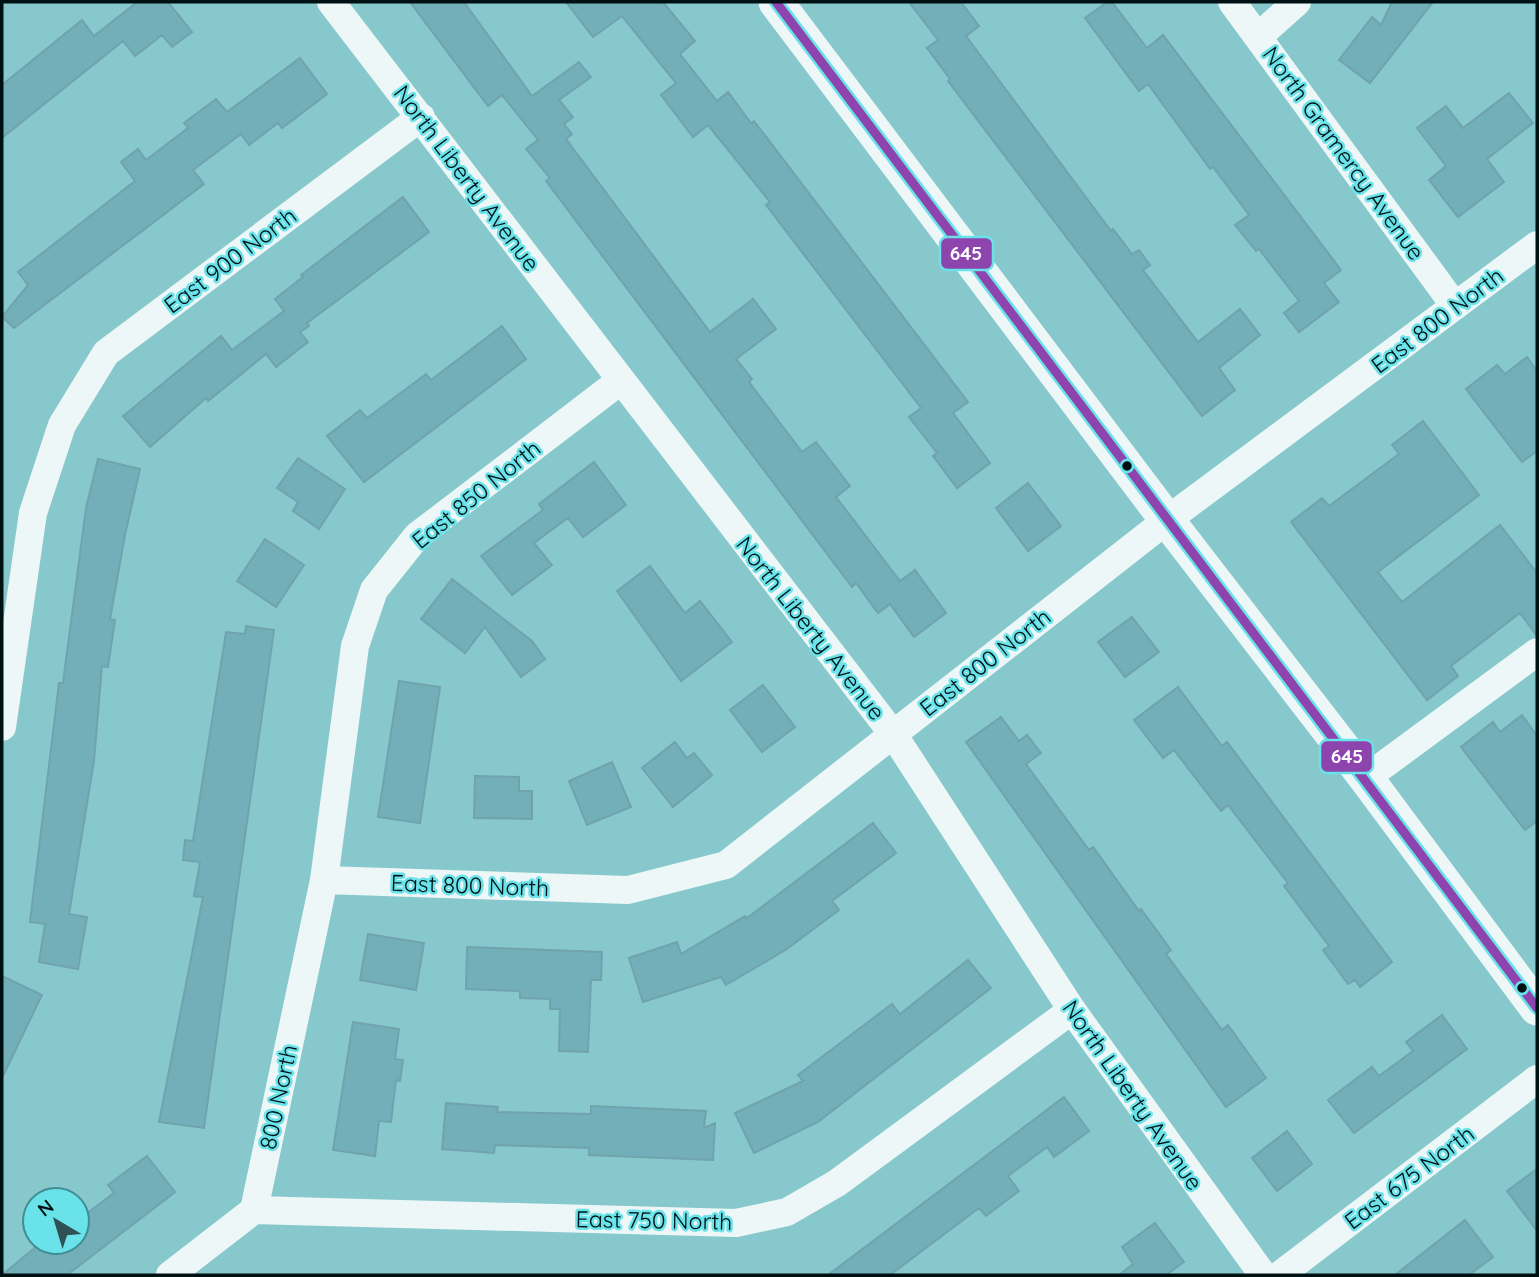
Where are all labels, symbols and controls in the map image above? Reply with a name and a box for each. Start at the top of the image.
street label: North Gramercy Avenue [1257,40,1431,266]
street label: North Liberty Avenue [388,79,546,277]
street label: East 900 North [158,201,302,319]
line badge: 645 [940,237,993,270]
text: 645 [950,241,982,265]
street label: East 800 North [1365,261,1509,379]
street label: East 850 North [406,433,546,555]
unlabelled marker [1120,459,1134,473]
street label: North Liberty Avenue [730,530,892,726]
street label: East 800 North [914,602,1056,722]
line badge: 645 [1320,740,1373,773]
text: 645 [1331,744,1363,768]
street label: East 800 North [390,868,550,902]
unlabelled marker [1515,981,1529,995]
street label: North Liberty Avenue [1056,994,1210,1196]
street label: 800 North [253,1042,303,1152]
street label: East 675 North [1338,1119,1480,1235]
north arrow [21,1186,91,1256]
text: N [33,1194,58,1221]
street label: East 750 North [576,1204,732,1236]

